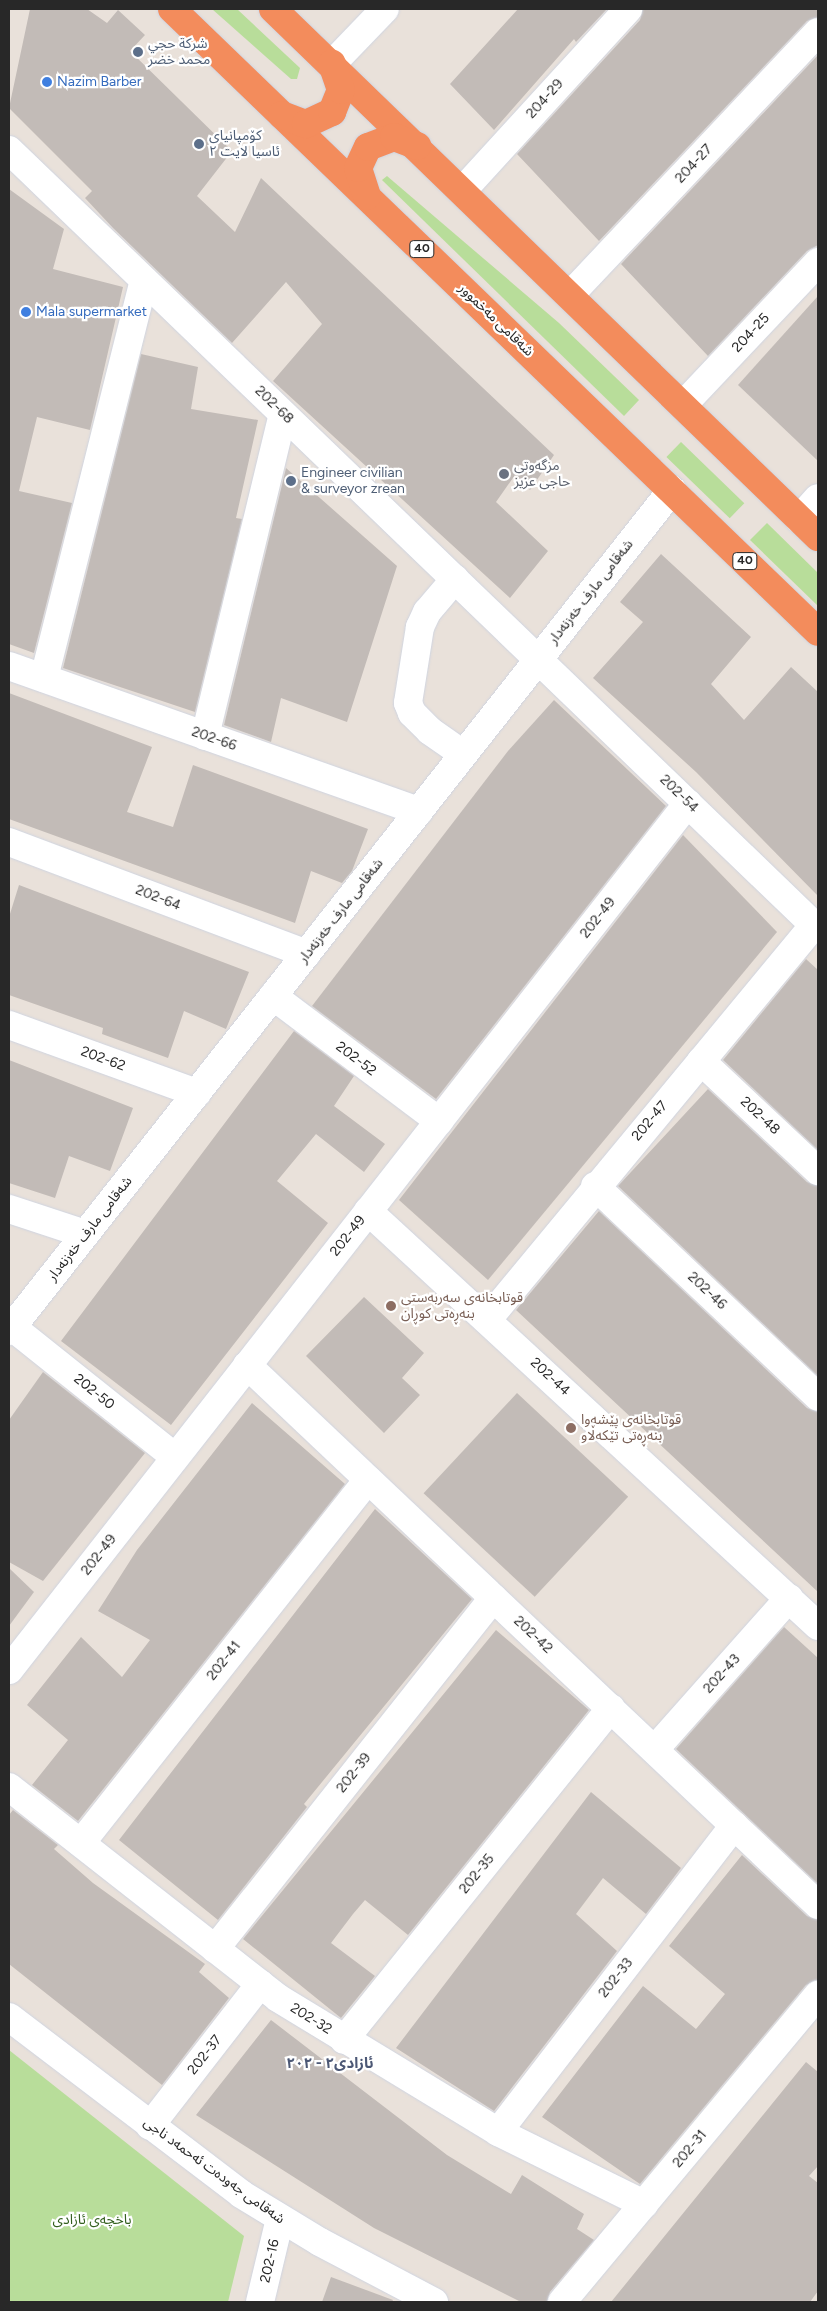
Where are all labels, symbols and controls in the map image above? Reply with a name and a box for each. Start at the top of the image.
place label: شركة حجي محمد خضر [148,36,210,68]
marker: شركة حجي محمد خضر [132,46,144,58]
place label: Nazim Barber [57,74,141,90]
marker: Nazim Barber [41,76,53,88]
street label: 204-29 [523,76,567,122]
place label: کۆمپانیای ئاسیا لایت ٢ [209,128,280,160]
marker: کۆمپانیای ئاسیا لایت ٢ [193,138,205,150]
street label: 204-27 [672,141,716,187]
road number: 40 [408,240,436,258]
street label: شەقامی مەخموور [455,280,537,360]
place label: Mala supermarket [36,304,147,320]
marker: Mala supermarket [20,306,32,318]
street label: 204-25 [729,310,773,356]
street label: 202-68 [251,383,297,427]
place label: مزگەوتی حاجی عزیز [514,458,570,491]
place label: Engineer civilian & surveyor zrean [301,465,405,498]
marker: مزگەوتی حاجی عزیز [498,468,510,480]
marker: Engineer civilian & surveyor zrean [285,475,297,487]
street label: شەقامی مارف خەزنەدار [545,536,637,648]
road number: 40 [731,552,759,570]
street label: 202-66 [189,724,239,754]
street label: 202-54 [656,772,702,816]
street label: شەقامی مارف خەزنەدار [295,855,387,967]
street label: 202-64 [133,882,183,914]
street label: 202-49 [577,894,619,942]
street label: 202-52 [332,1038,380,1080]
street label: 202-62 [78,1043,128,1075]
street label: 202-48 [737,1094,783,1138]
street label: 202-47 [629,1098,671,1144]
street label: شەقامی مارف خەزنەدار [44,1173,136,1285]
street label: 202-49 [327,1212,369,1260]
street label: 202-46 [684,1269,730,1313]
place label: قوتابخانەی سەربەستی بنەڕەتی کوڕان [401,1290,523,1322]
marker: قوتابخانەی سەربەستی بنەڕەتی کوڕان [385,1300,397,1312]
street label: 202-44 [527,1355,573,1399]
street label: 202-50 [70,1371,118,1413]
place label: قوتابخانەی پێشەوا بنەڕەتی تێکەڵاو [581,1412,681,1444]
marker: قوتابخانەی پێشەوا بنەڕەتی تێکەڵاو [565,1422,577,1434]
street label: 202-49 [78,1531,120,1579]
street label: 202-42 [510,1613,556,1657]
street label: 202-41 [204,1638,244,1684]
street label: 202-43 [700,1651,744,1697]
street label: 202-39 [333,1750,375,1796]
street label: 202-35 [456,1851,498,1897]
street label: 202-33 [595,1955,637,2001]
street label: 202-32 [287,2000,335,2038]
street label: 202-37 [184,2032,226,2078]
district label: ئازادی٢ - ٢٠٢ [286,2055,374,2073]
street label: شەقامی جەودەت ئەحمەد ناجی [140,2114,288,2228]
street label: 202-31 [669,2127,711,2171]
park label: باخچەی ئازادی [52,2212,132,2228]
street label: 202-16 [257,2238,283,2284]

